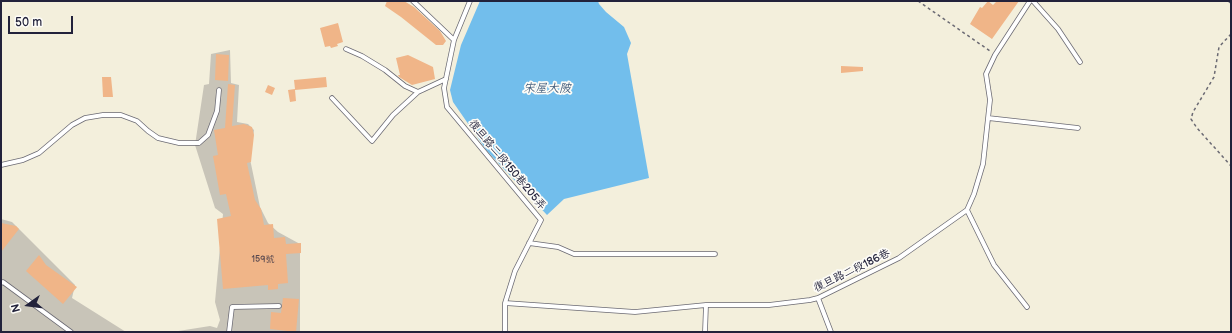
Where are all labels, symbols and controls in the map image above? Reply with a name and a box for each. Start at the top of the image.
scale bar [10,8,75,34]
text: 50 m [15,15,42,30]
water label: 宋屋大陂 [523,82,571,96]
street label: 復旦路二段150巷205弄 [466,117,548,213]
street label: 復旦路二段186巷 [812,247,892,295]
house number: 159號 [252,255,274,265]
north arrow [8,285,48,325]
text: N [9,302,23,314]

